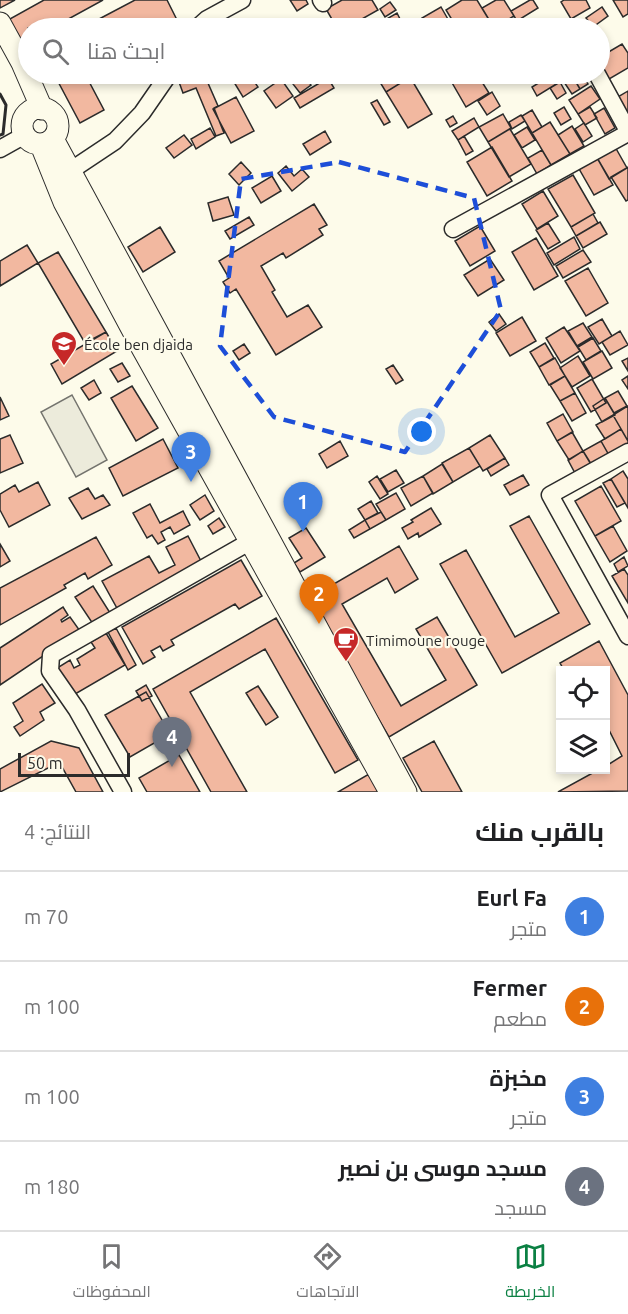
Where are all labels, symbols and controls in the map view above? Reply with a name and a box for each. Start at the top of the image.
search box [18,18,610,84]
icon: search [39,35,72,68]
text: ابحث هنا [87,38,166,63]
school or university icon: École ben djaida [49,329,79,367]
place label: École ben djaida [84,336,193,353]
your location [407,417,436,446]
pin: 3 [172,432,210,482]
pin: 1 [284,482,322,532]
pin: 2 [300,574,338,624]
cafe icon: Timimoune rouge [331,625,361,663]
place label: Timimoune rouge [366,632,485,649]
map controls [556,666,610,774]
button: locate [556,666,610,720]
pin: 4 [152,718,192,767]
button: layers [556,720,610,774]
scale bar [18,750,130,778]
text: 50 m [27,754,63,772]
text: بالقرب منك [475,817,604,846]
text: النتائج: 4 [24,820,91,843]
text: Eurl Fa [476,885,547,910]
text: 70 m [24,905,68,928]
text: 1 [579,905,590,928]
text: متجر [510,917,547,940]
text: Fermer [472,975,547,1000]
text: 100 m [24,995,80,1018]
text: 2 [579,995,590,1018]
text: مطعم [493,1007,547,1030]
text: مخبزة [489,1065,547,1090]
text: 100 m [24,1085,80,1108]
text: 3 [579,1085,590,1108]
text: متجر [510,1106,547,1129]
text: مسجد موسى بن نصير [338,1155,547,1180]
text: 180 m [24,1175,80,1198]
text: 4 [579,1175,590,1198]
text: مسجد [494,1196,547,1219]
tab: المحفوظات [73,1240,151,1306]
tab: الاتجاهات [296,1240,360,1306]
tab: الخريطة [505,1240,555,1306]

